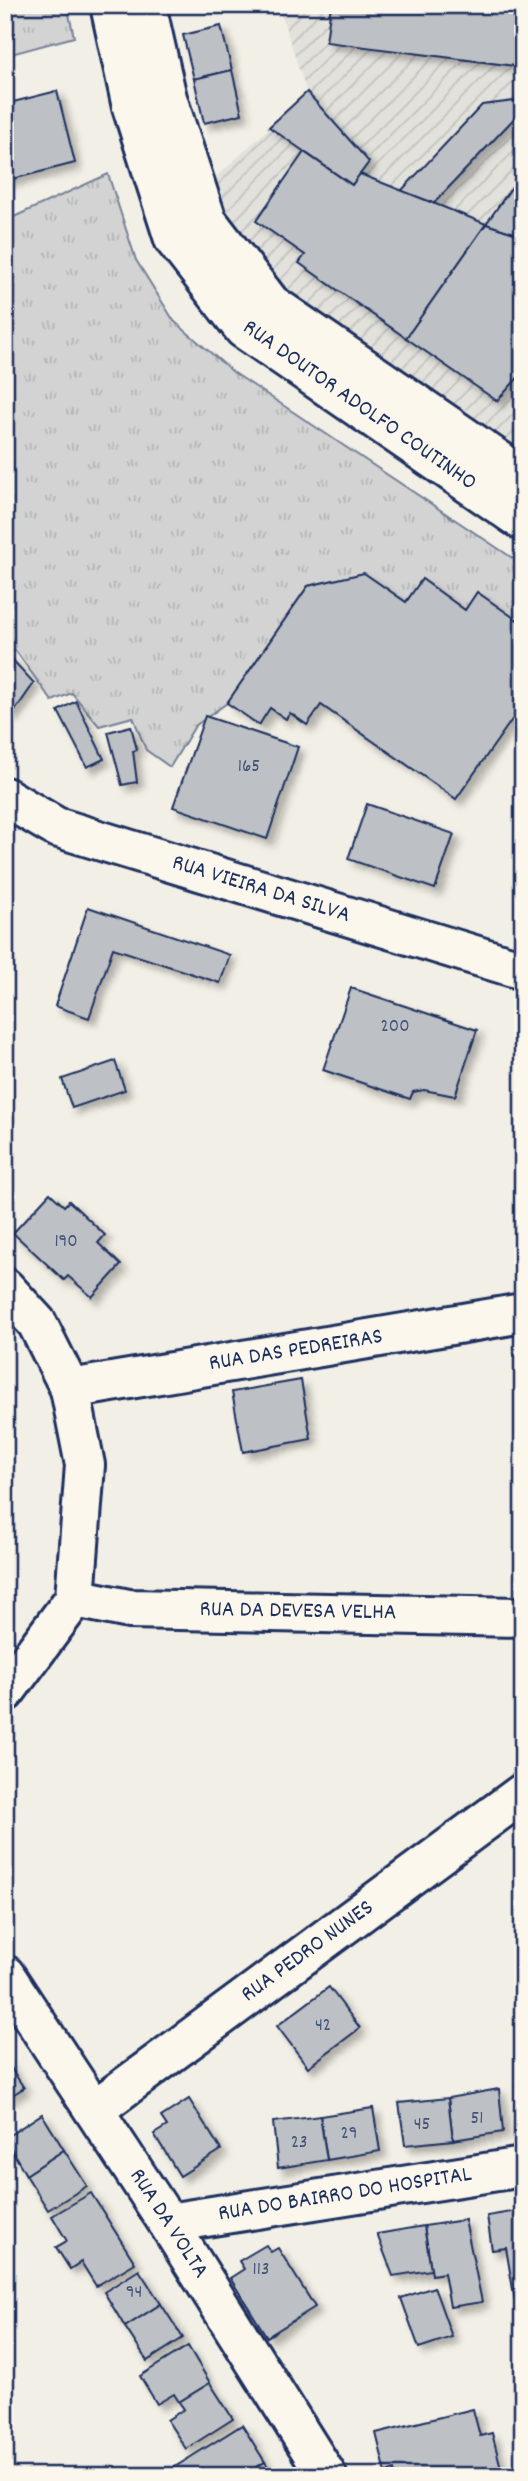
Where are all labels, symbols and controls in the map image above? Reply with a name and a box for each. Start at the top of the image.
street label: RUA DOUTOR ADOLFO COUTINHO [235,312,483,500]
house number: 165 [238,754,260,781]
street label: RUA VIEIRA DA SILVA [168,847,354,933]
house number: 200 [380,1014,410,1041]
house number: 190 [54,1229,78,1256]
street label: RUA DAS PEDREIRAS [207,1321,385,1381]
street label: RUA DA DEVESA VELHA [199,1594,397,1630]
street label: RUA PEDRO NUNES [235,1893,381,2011]
house number: 42 [315,2013,331,2040]
house number: 51 [471,2106,483,2133]
house number: 45 [414,2112,430,2139]
house number: 29 [340,2121,358,2148]
house number: 23 [291,2130,307,2157]
street label: RUA DO BAIRRO DO HOSPITAL [216,2159,475,2231]
street label: RUA DA VOLTA [120,2162,216,2286]
house number: 113 [253,2257,269,2284]
house number: 94 [126,2280,142,2307]

